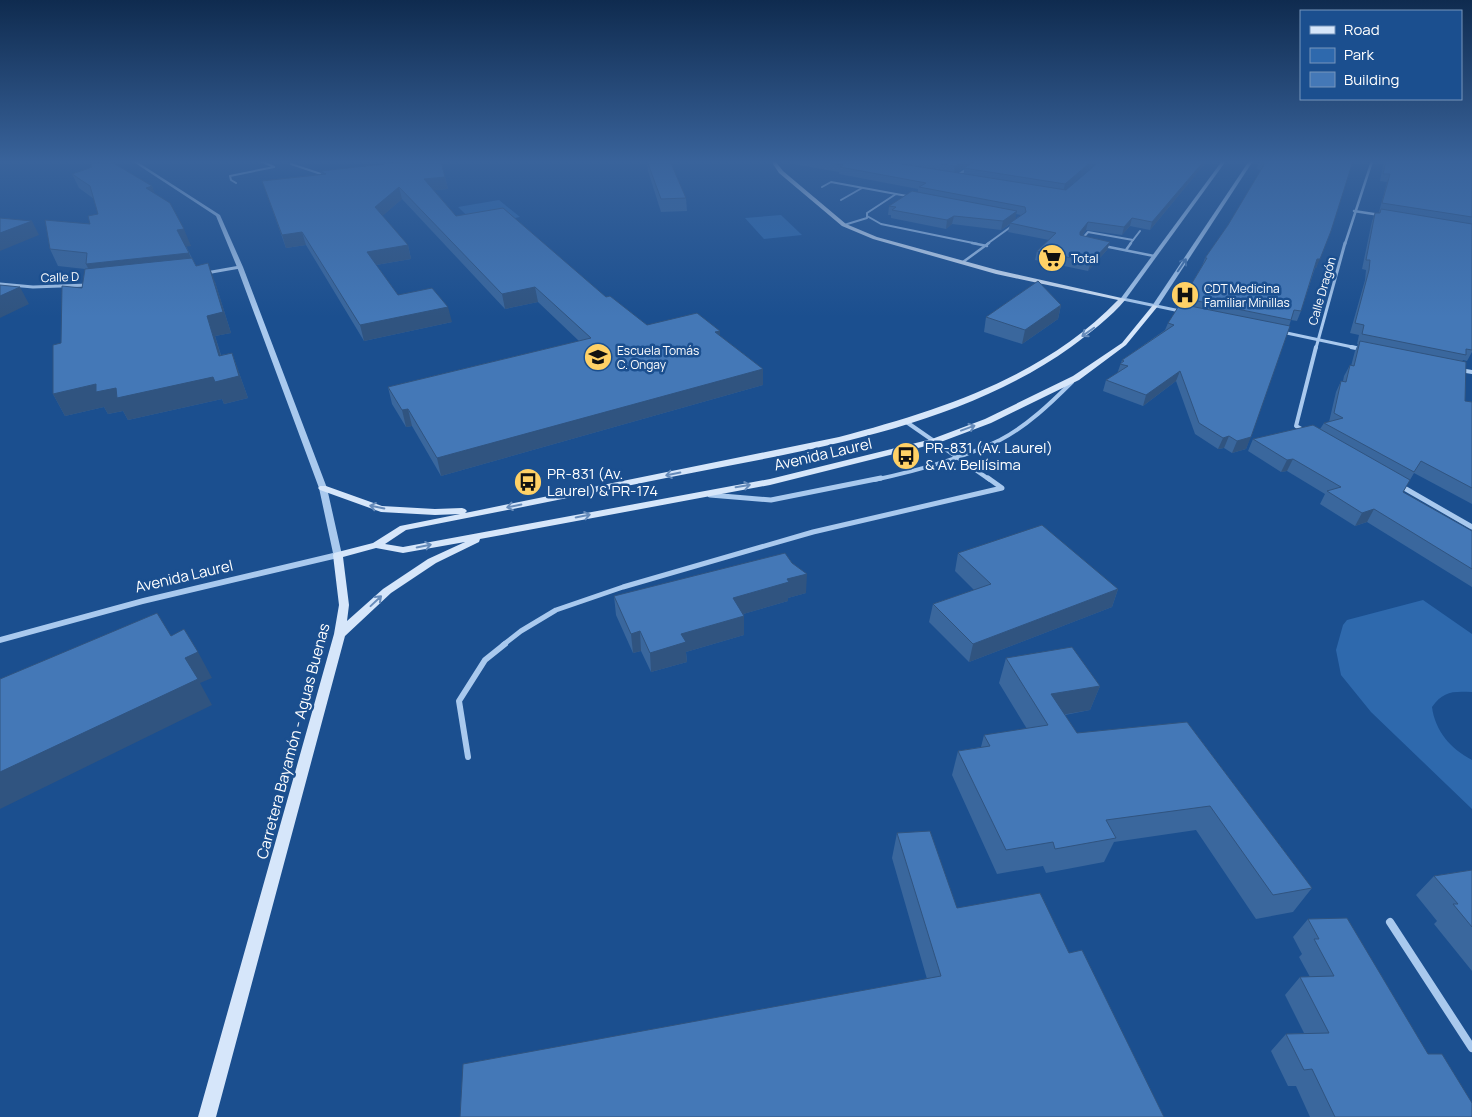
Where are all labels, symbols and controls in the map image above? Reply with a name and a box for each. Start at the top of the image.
legend [1300,10,1462,100]
text: Road [1344,19,1380,40]
text: Park [1344,44,1374,65]
text: Building [1344,69,1399,90]
supermarket icon: Total [1037,243,1067,273]
place label: Total [1071,250,1099,267]
street label: Calle Dragón [1304,255,1340,327]
one-way arrow [1177,258,1187,272]
street label: Calle D [41,268,79,286]
hospital icon: CDT Medicina Familiar Minillas [1170,280,1200,310]
place label: CDT Medicina Familiar Minillas [1204,280,1290,311]
one-way arrow [1081,327,1095,337]
school or university icon: Escuela Tomás C. Ongay [583,342,613,372]
place label: Escuela Tomás C. Ongay [617,342,699,373]
one-way arrow [960,423,975,433]
street label: Avenida Laurel [772,433,874,475]
place label: PR-831 (Av. Laurel) & Av. Bellísima [925,437,1053,475]
bus stop icon: PR-831 (Av. Laurel) & Av. Bellísima [891,441,921,471]
place label: PR-831 (Av. Laurel) & PR-174 [547,463,658,501]
bus stop icon: PR-831 (Av. Laurel) & PR-174 [513,467,543,497]
one-way arrow [665,470,681,479]
one-way arrow [735,481,751,491]
one-way arrow [506,501,522,511]
one-way arrow [370,502,386,512]
one-way arrow [575,510,591,520]
one-way arrow [415,541,431,551]
street label: Avenida Laurel [133,555,235,597]
one-way arrow [370,595,383,607]
street label: Carretera Bayamón - Aguas Buenas [251,621,335,861]

